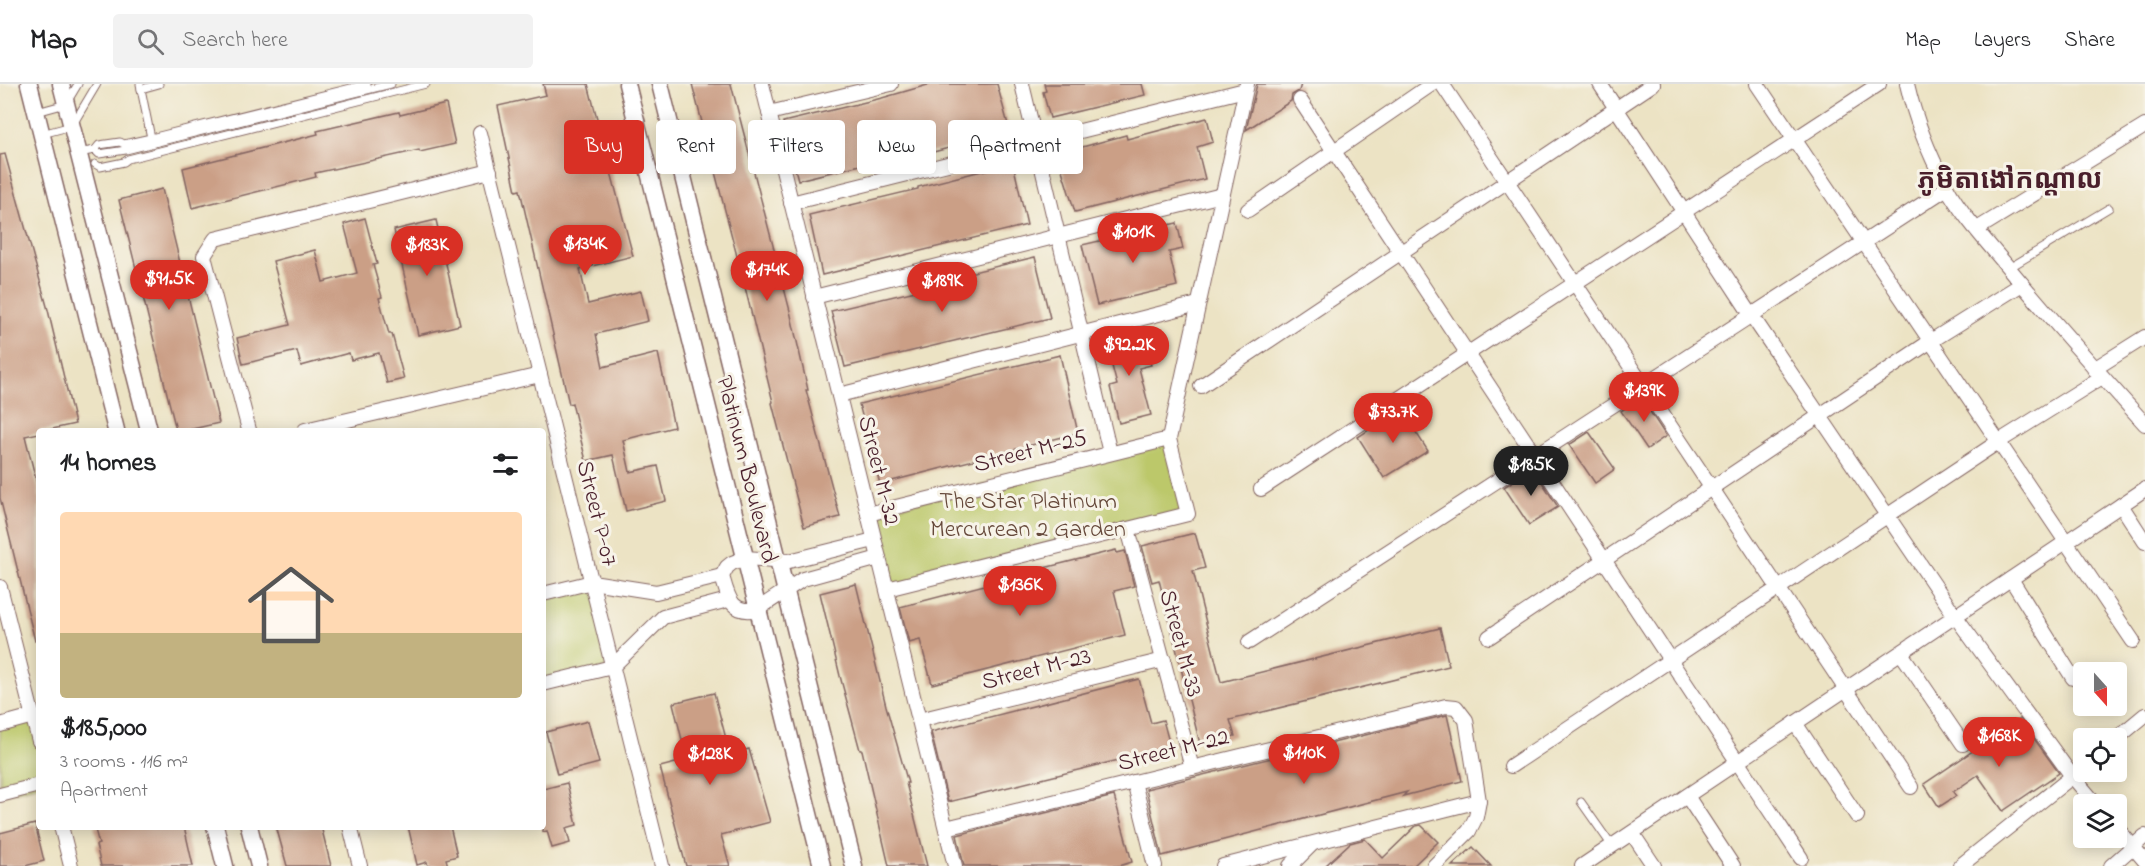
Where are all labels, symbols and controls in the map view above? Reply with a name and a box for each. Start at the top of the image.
search box [113,14,533,68]
text: Map [30,21,77,62]
icon: search [134,25,167,58]
text: Search here [182,25,288,57]
text: Map [1905,26,1941,56]
text: Layers [1974,26,2031,56]
text: Share [2064,26,2115,56]
chip: Buy [564,120,644,174]
chip: Rent [656,120,736,174]
chip: Filters [748,120,845,174]
chip: New [857,120,936,174]
chip: Apartment [948,120,1083,174]
district label: ភូមិតាងៅកណ្តាល [1918,162,2102,201]
pin: $101K [1091,213,1175,264]
text: $101K [1111,218,1155,247]
pin: $134K [543,225,627,276]
pin: $183K [385,226,469,277]
text: $134K [563,230,607,259]
text: $183K [405,231,449,260]
pin: $174K [725,251,809,302]
text: $174K [745,256,789,285]
pin: $91.5K [120,260,218,311]
pin: $189K [900,262,984,313]
text: $91.5K [144,265,194,294]
text: $189K [921,267,963,296]
pin: $92.2K [1080,326,1178,377]
text: $92.2K [1103,331,1155,360]
street label: Platinum Boulevard [705,372,786,568]
pin: $139K [1602,372,1686,423]
text: $139K [1623,377,1665,406]
pin: $73.7K [1344,393,1442,444]
text: $73.7K [1368,398,1418,427]
street label: Street M-32 [847,412,908,529]
street label: Street M-25 [970,421,1091,483]
text: 14 homes [60,445,156,483]
pin: $185K [1489,446,1573,497]
icon: filters [489,448,522,481]
text: $185K [1507,451,1555,480]
street label: Street P-07 [566,457,626,570]
park label: The Star Platinum Mercurean 2 Garden [930,485,1126,548]
icon: home [237,551,345,659]
pin: $136K [978,566,1062,617]
text: $136K [997,571,1043,600]
street label: Street M-33 [1148,586,1211,701]
street label: Street M-23 [978,640,1095,701]
north arrow [2073,662,2127,716]
map controls [2073,662,2127,848]
text: $185,000 [60,710,147,748]
pin: $168K [1957,717,2041,768]
street label: Street M-22 [1114,721,1233,782]
text: $168K [1977,722,2021,751]
button: locate [2073,728,2127,782]
pin: $110K [1262,734,1346,785]
pin: $128K [668,735,752,786]
text: $110K [1282,739,1326,768]
text: $128K [687,740,733,769]
text: 3 rooms · 116 m² [60,748,188,777]
text: Apartment [60,777,148,806]
button: layers [2073,794,2127,848]

